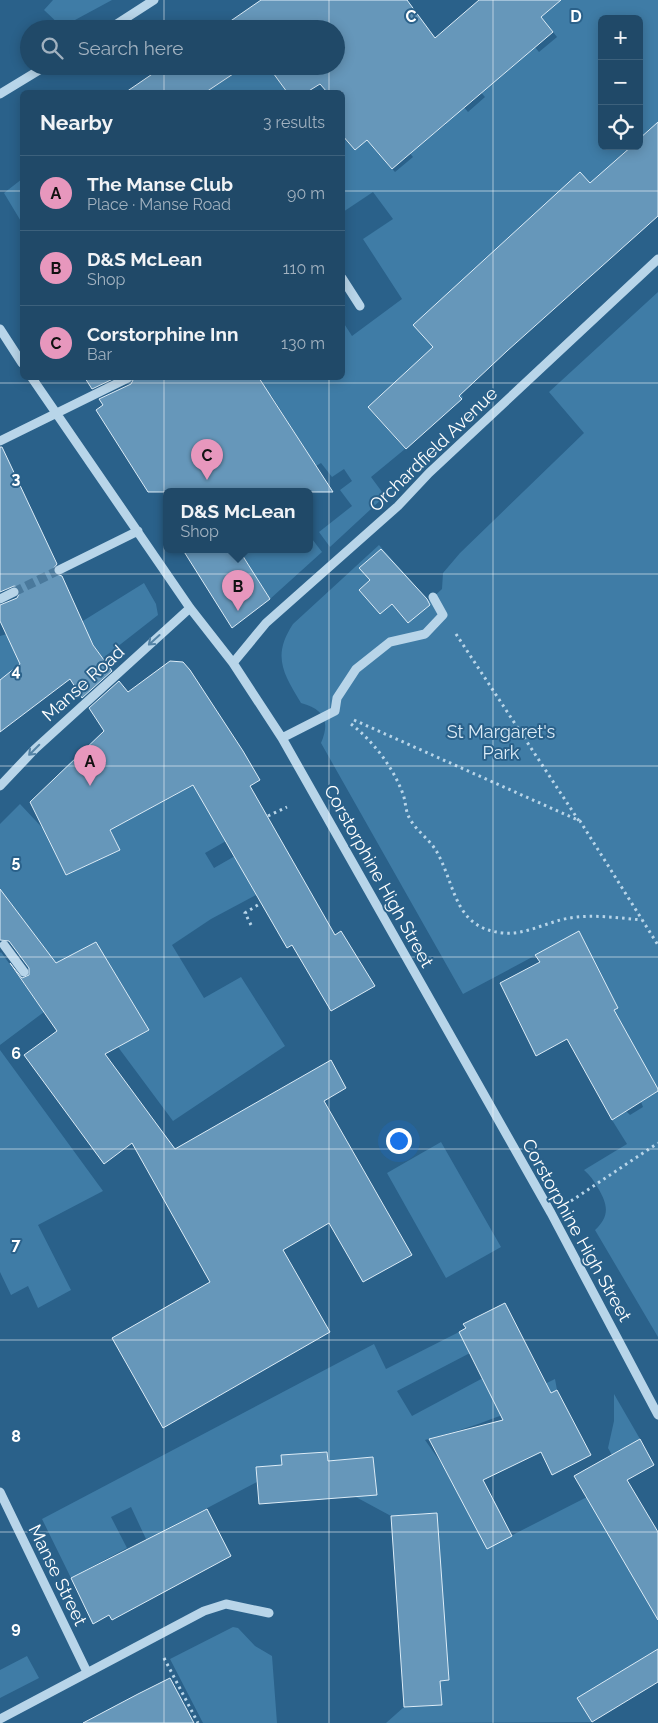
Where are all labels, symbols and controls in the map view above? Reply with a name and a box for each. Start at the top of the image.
text: C [406,7,417,26]
text: D [570,7,582,26]
map controls [598,15,643,150]
button: + [598,15,643,60]
search box [20,20,345,75]
icon: search [38,34,66,62]
text: Search here [78,37,184,59]
button: − [598,60,643,105]
button: locate [598,105,643,150]
text: Nearby [40,110,113,135]
text: 3 results [263,113,325,132]
text: The Manse Club [87,173,233,195]
text: A [51,184,61,203]
text: 90 m [287,184,325,203]
text: Place · Manse Road [87,195,231,214]
text: D&S McLean [87,248,202,270]
text: B [51,259,61,278]
text: 110 m [283,259,325,278]
text: Shop [87,270,125,289]
text: Corstorphine Inn [87,323,238,345]
text: C [51,334,61,353]
text: 130 m [281,334,325,353]
text: Bar [87,345,112,364]
street label: Orchardfield Avenue [365,382,502,516]
pin: C [191,439,223,480]
text: 3 [12,469,21,488]
popup [163,488,313,553]
text: D&S McLean [180,500,296,522]
text: Shop [180,522,219,541]
pin: B [222,570,254,611]
one-way arrow [148,635,161,646]
street label: Manse Road [38,641,128,725]
text: 4 [11,661,21,680]
park label: St Margaret's Park [447,721,556,763]
one-way arrow [28,744,41,756]
pin: A [74,745,106,786]
street label: Corstorphine High Street [320,781,438,971]
text: 5 [12,852,21,871]
text: 6 [11,1044,21,1063]
your location [386,1128,412,1154]
street label: Corstorphine High Street [518,1135,636,1325]
text: 7 [12,1235,21,1254]
text: 8 [11,1427,21,1446]
street label: Manse Street [25,1521,91,1629]
text: 9 [11,1618,21,1637]

